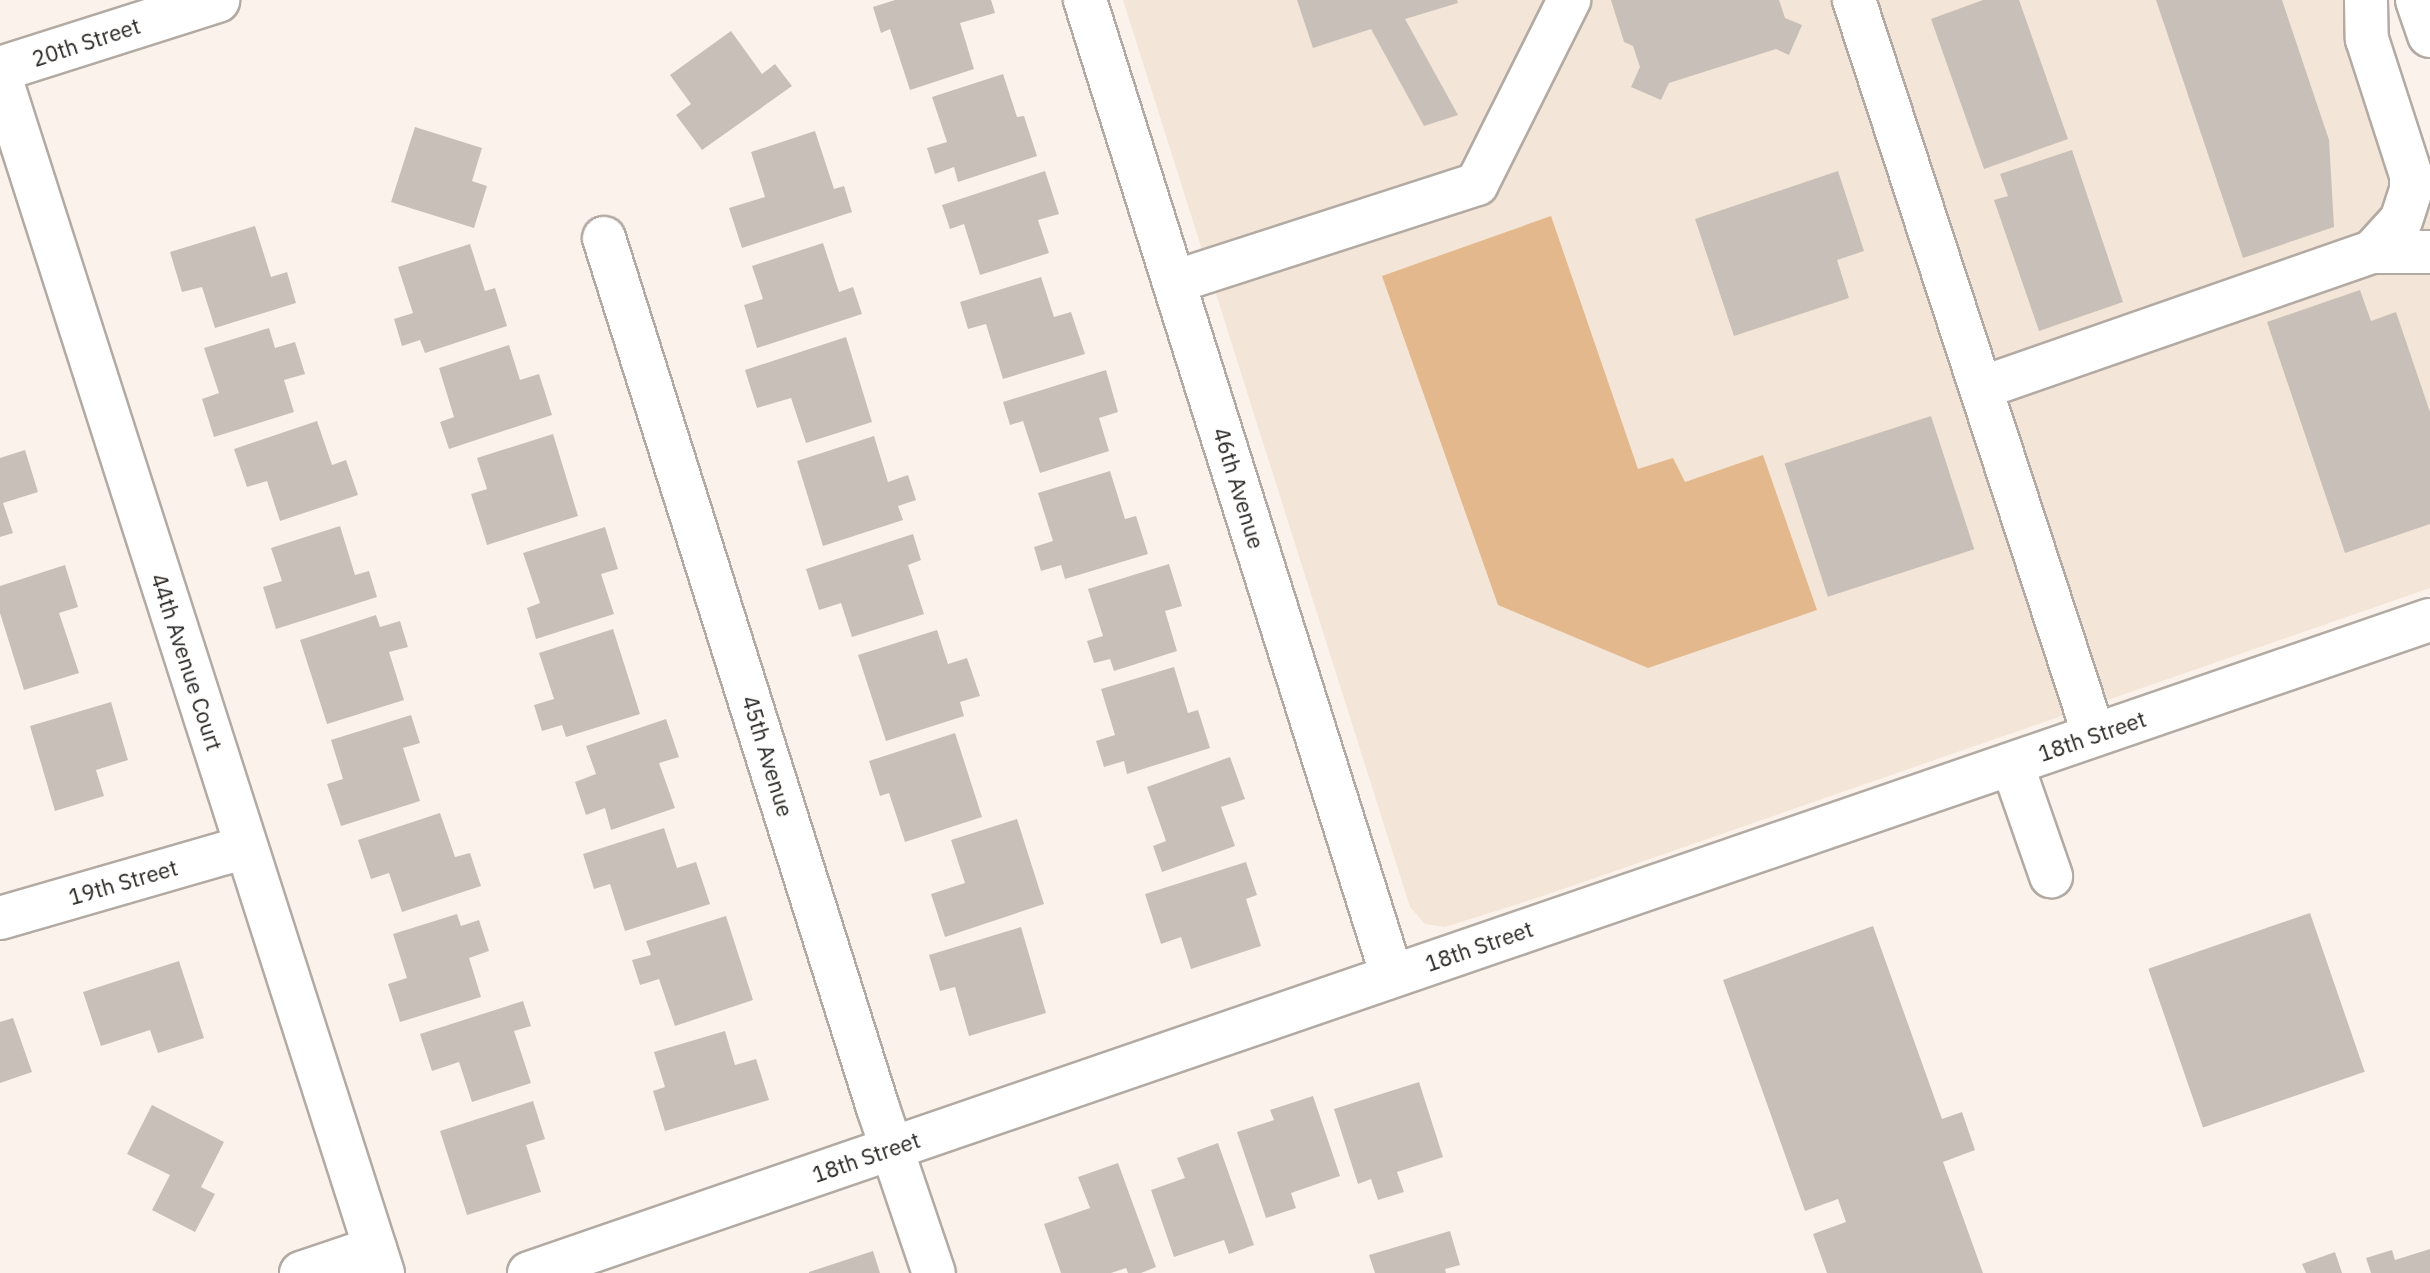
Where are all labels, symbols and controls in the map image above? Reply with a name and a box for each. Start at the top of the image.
street label: 20th Street [29,12,143,72]
street label: 46th Avenue [1208,424,1270,552]
street label: 44th Avenue Court [146,570,228,754]
street label: 45th Avenue [737,692,799,820]
street label: 18th Street [2035,705,2149,767]
street label: 19th Street [65,854,181,910]
street label: 18th Street [1422,915,1536,977]
street label: 18th Street [809,1126,923,1188]

